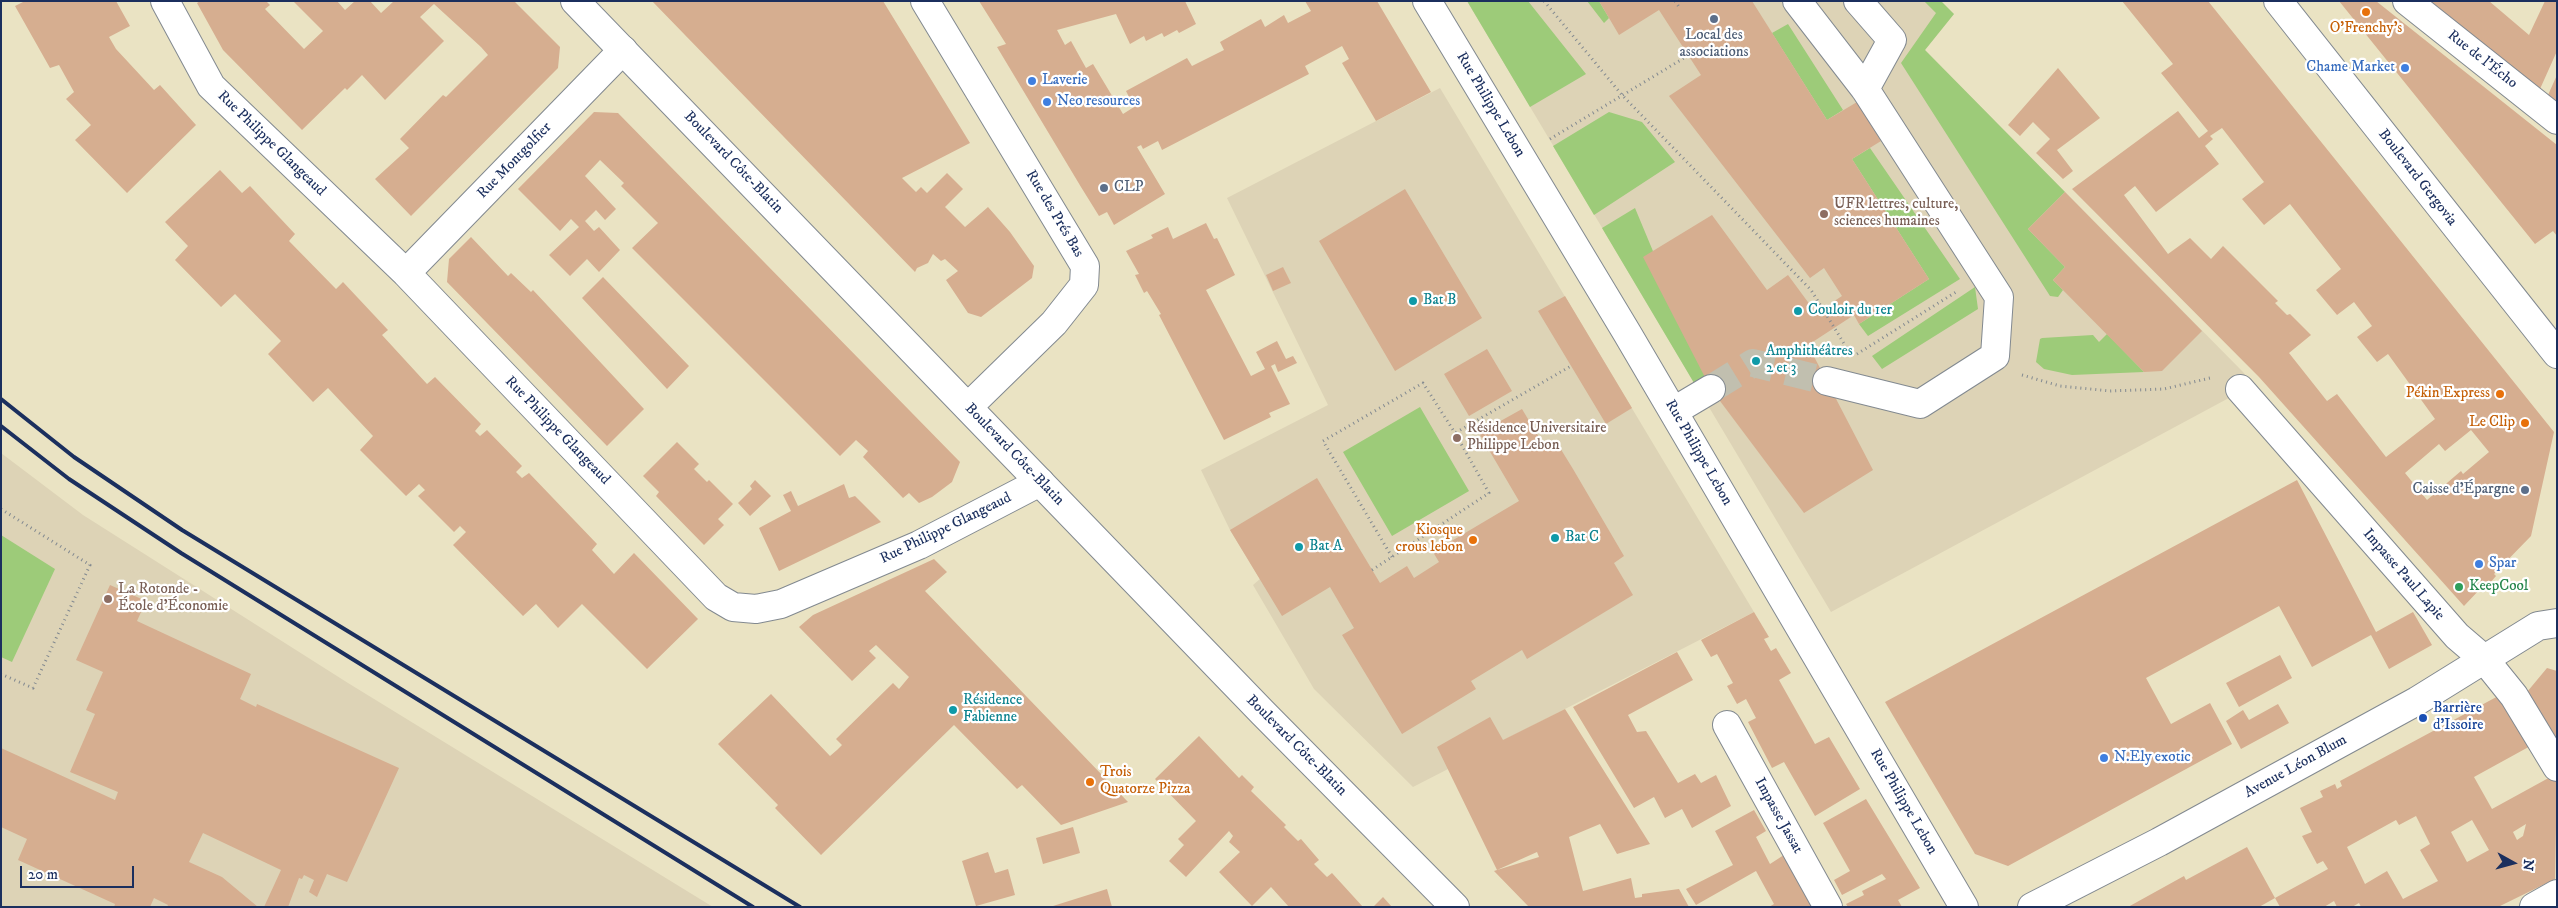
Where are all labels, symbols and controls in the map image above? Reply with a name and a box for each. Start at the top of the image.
marker: O'Frenchy's [2360,6,2372,18]
marker: Local des associations [1708,13,1720,25]
place label: O'Frenchy's [2330,20,2402,38]
place label: Local des associations [1679,27,1749,62]
street label: Rue de l'Écho [2443,27,2521,93]
street label: Rue Philippe Lebon [1452,49,1528,161]
place label: Chame Market [2306,59,2395,77]
marker: Chame Market [2399,62,2411,74]
place label: Laverie [1042,72,1088,90]
marker: Laverie [1026,75,1038,87]
street label: Rue Philippe Glangeaud [213,88,329,200]
place label: Neo resources [1057,93,1140,111]
marker: Neo resources [1041,96,1053,108]
street label: Boulevard Côte-Blatin [680,108,786,218]
street label: Rue Montgolfier [474,119,556,203]
street label: Boulevard Gergovia [2374,126,2460,230]
street label: Rue des Prés Bas [1021,167,1087,261]
place label: CLP [1114,179,1143,197]
marker: CLP [1098,182,1110,194]
place label: UFR lettres, culture, sciences humaines [1834,196,1958,231]
marker: UFR lettres, culture, sciences humaines [1818,208,1830,220]
place label: Bat B [1423,292,1456,310]
marker: Bat B [1407,295,1419,307]
place label: Couloir du 1er [1808,302,1892,320]
marker: Couloir du 1er [1792,305,1804,317]
place label: Amphithéâtres 2 et 3 [1766,343,1853,378]
marker: Amphithéâtres 2 et 3 [1750,355,1762,367]
street label: Rue Philippe Glangeaud [501,373,613,489]
place label: Pékin Express [2406,385,2490,403]
marker: Pékin Express [2494,388,2506,400]
street label: Rue Philippe Lebon [1660,397,1736,509]
street label: Boulevard Côte-Blatin [961,400,1067,510]
place label: Le Clip [2469,414,2515,432]
marker: Le Clip [2519,417,2531,429]
place label: Résidence Universitaire Philippe Lebon [1467,420,1606,455]
marker: Résidence Universitaire Philippe Lebon [1451,432,1463,444]
place label: Caisse d'Épargne [2413,481,2515,499]
marker: Caisse d'Épargne [2519,484,2531,496]
street label: Rue Philippe Glangeaud [877,489,1015,569]
place label: Kiosque crous lebon [1395,522,1463,557]
street label: Impasse Paul Lapie [2358,525,2448,625]
place label: Bat C [1565,529,1599,547]
marker: Bat C [1549,532,1561,544]
marker: Kiosque crous lebon [1467,534,1479,546]
place label: Bat A [1309,538,1342,556]
marker: Bat A [1293,541,1305,553]
place label: Spar [2489,555,2516,573]
marker: Spar [2473,558,2485,570]
place label: KeepCool [2469,578,2528,596]
place label: La Rotonde - École d'Économie [118,581,228,616]
marker: KeepCool [2453,581,2465,593]
marker: La Rotonde - École d'Économie [102,593,114,605]
place label: Résidence Fabienne [963,692,1022,727]
street label: Boulevard Côte-Blatin [1242,692,1350,800]
place label: Barrière d'Issoire [2433,700,2483,735]
marker: Résidence Fabienne [947,704,959,716]
marker: Barrière d'Issoire [2417,712,2429,724]
street label: Avenue Léon Blum [2242,731,2350,803]
street label: Rue Philippe Lebon [1865,746,1941,858]
place label: N.Ely exotic [2114,749,2191,767]
marker: N.Ely exotic [2098,752,2110,764]
place label: Trois Quatorze Pizza [1100,764,1190,799]
street label: Impasse Jassat [1750,775,1806,857]
marker: Trois Quatorze Pizza [1084,776,1096,788]
north arrow [2488,838,2538,888]
scale bar [22,856,136,888]
text: N [2518,858,2538,872]
text: 20 m [28,865,58,884]

